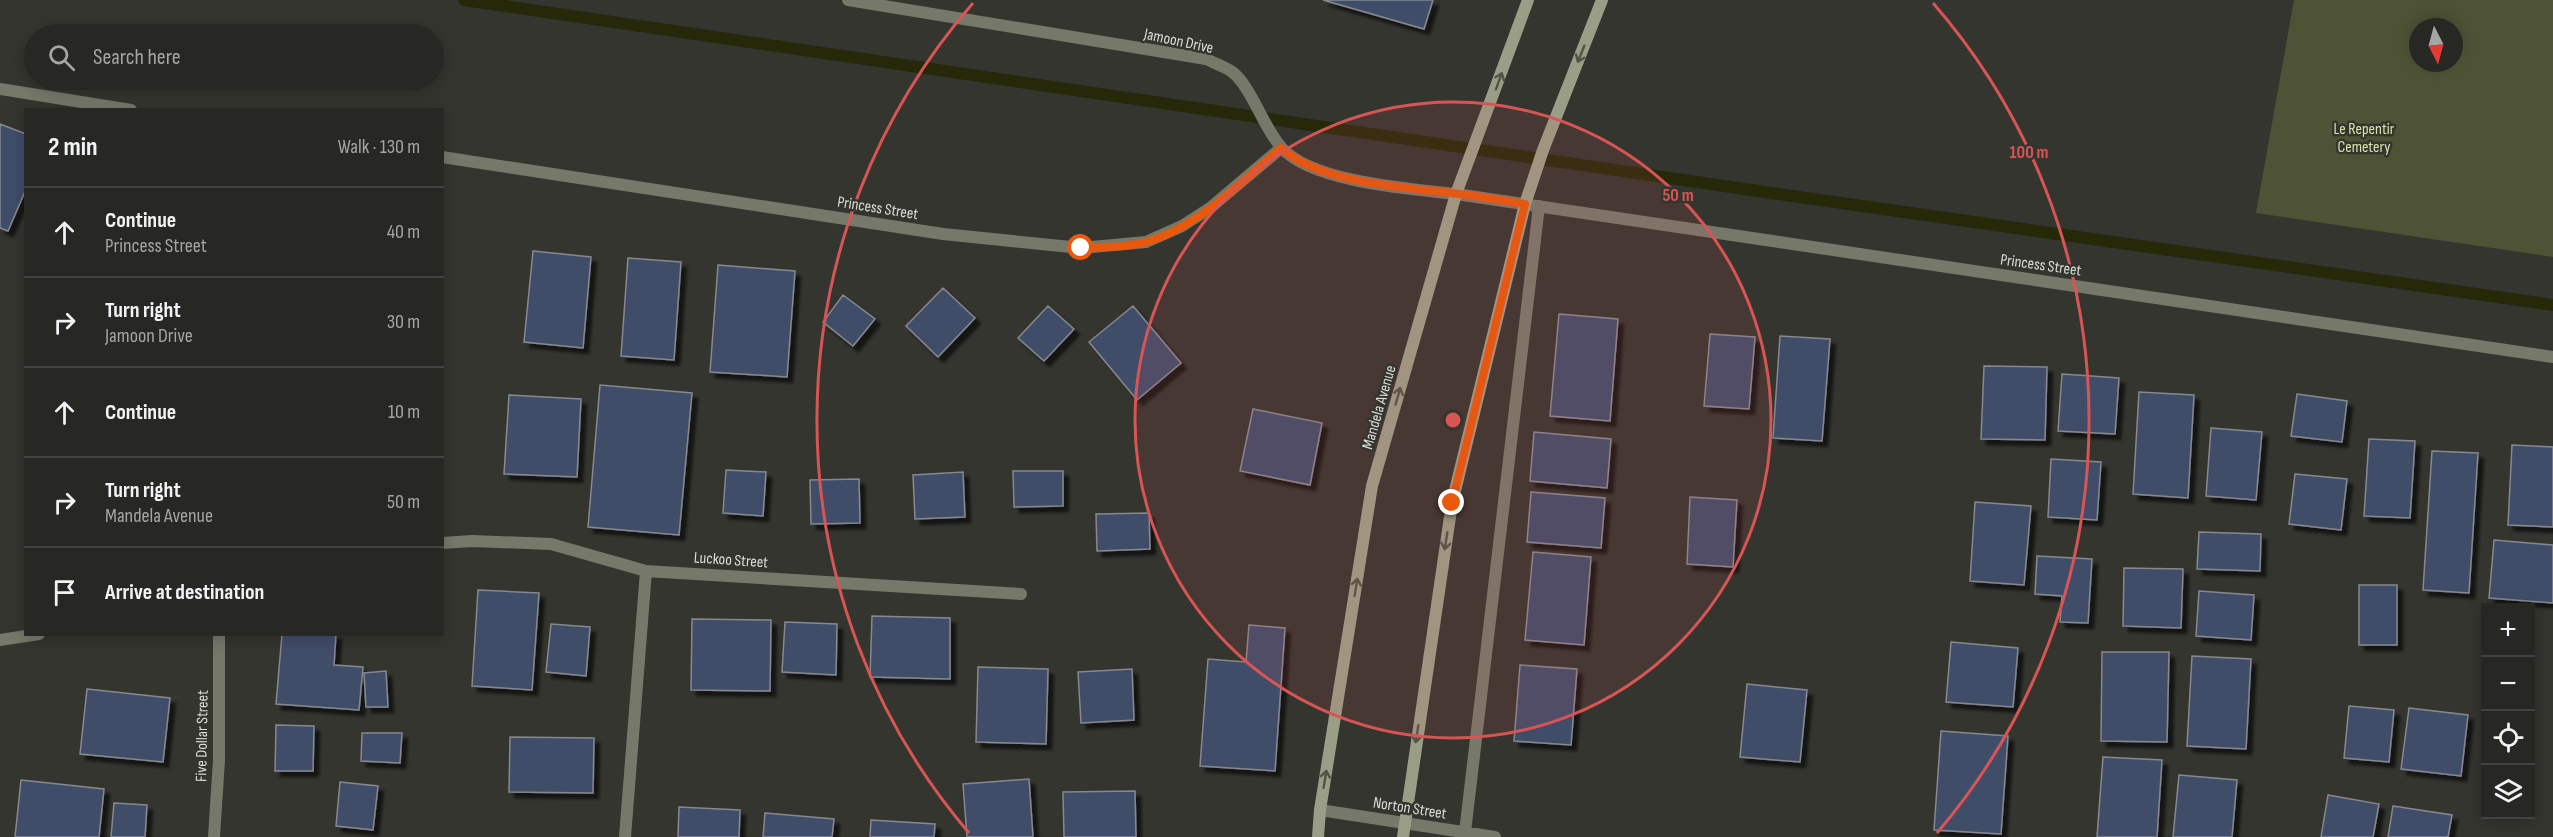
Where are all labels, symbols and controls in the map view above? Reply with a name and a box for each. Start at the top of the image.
north arrow [2409,18,2463,72]
search box [24,24,444,90]
street label: Jamoon Drive [1141,25,1215,58]
icon: search [45,41,78,74]
text: Search here [93,44,180,71]
one-way arrow [1574,45,1585,63]
one-way arrow [1494,72,1505,91]
park label: Le Repentir Cemetery [2334,120,2395,157]
text: 2 min [48,132,98,163]
text: Walk · 130 m [338,135,420,159]
text: 100 m [2010,142,2049,163]
text: 50 m [1662,185,1694,206]
street label: Princess Street [836,193,920,224]
text: Continue [105,207,176,234]
icon: ahead [48,216,81,249]
text: 40 m [387,220,420,244]
text: Princess Street [105,234,207,258]
route start [1067,234,1093,260]
street label: Princess Street [1999,250,2083,281]
text: Turn right [105,297,181,324]
icon: right [48,306,81,339]
text: 30 m [387,310,420,334]
text: Jamoon Drive [105,324,193,348]
street label: Mandela Avenue [1358,363,1400,452]
one-way arrow [1393,387,1404,406]
icon: ahead [48,396,81,429]
text: Continue [105,399,176,426]
text: 10 m [388,400,420,424]
centre of rings [1443,410,1463,430]
text: Turn right [105,477,181,504]
icon: right [48,486,81,519]
route end [1438,489,1464,515]
text: 50 m [387,490,420,514]
text: Mandela Avenue [105,504,213,528]
one-way arrow [1441,530,1452,550]
street label: Luckoo Street [693,548,769,573]
icon: arrive [48,576,81,609]
one-way arrow [1351,577,1362,597]
text: Arrive at destination [105,579,264,606]
map controls [2481,603,2535,819]
button: + [2481,603,2535,657]
button: − [2481,657,2535,711]
street label: Five Dollar Street [192,690,213,782]
button: locate [2481,711,2535,765]
one-way arrow [1412,723,1423,743]
button: layers [2481,765,2535,819]
one-way arrow [1319,770,1330,789]
street label: Norton Street [1372,793,1448,824]

